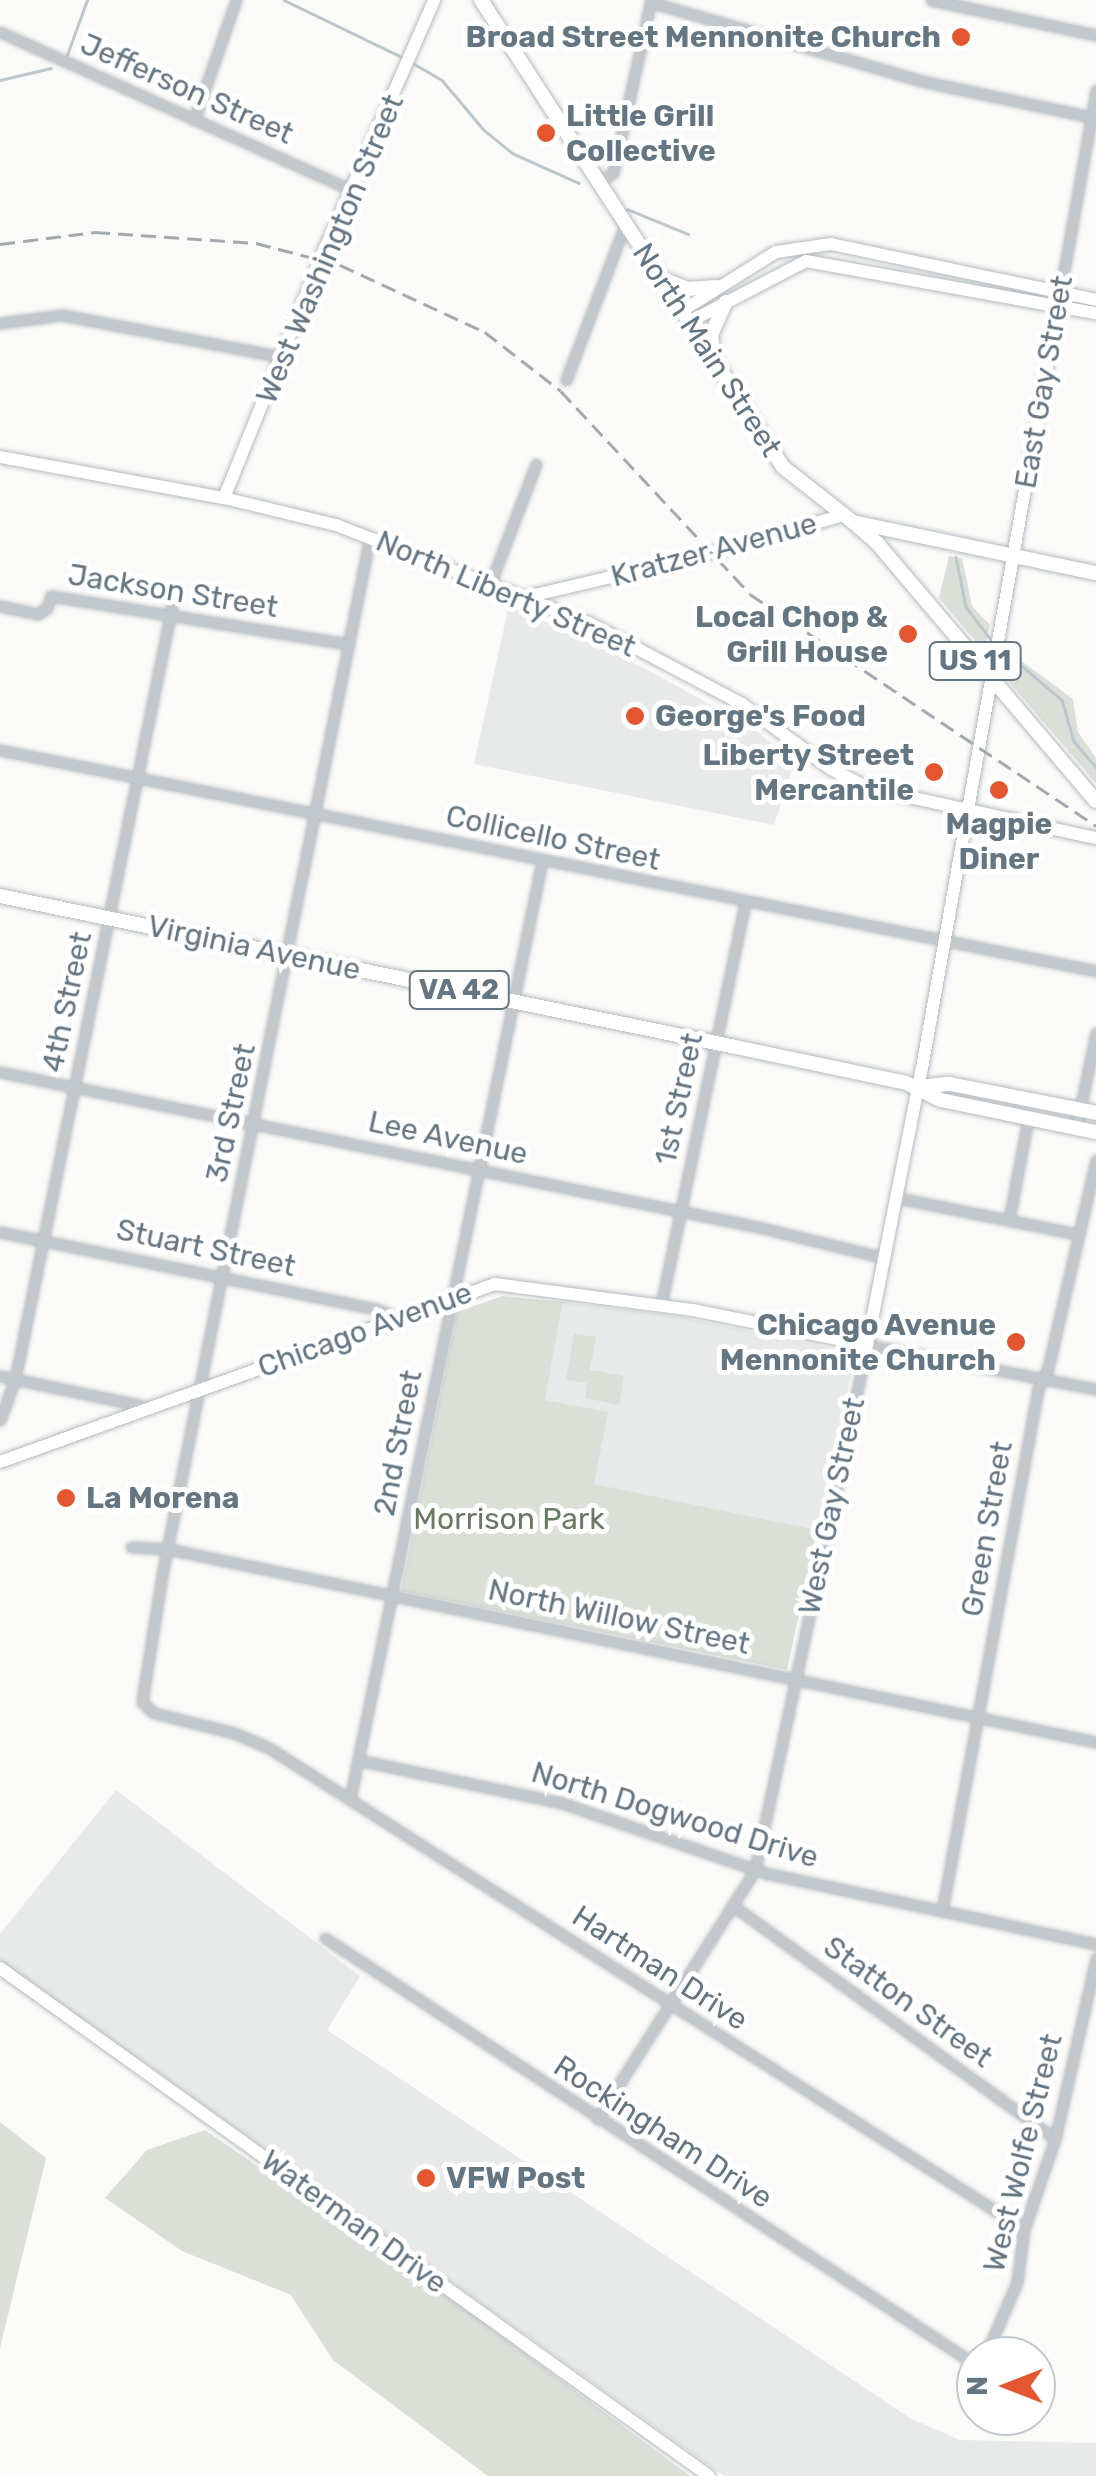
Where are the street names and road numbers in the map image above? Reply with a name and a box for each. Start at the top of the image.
street label: Jefferson Street [75,26,299,152]
street label: West Washington Street [248,89,412,409]
street label: North Main Street [625,237,789,463]
street label: East Gay Street [1007,272,1081,492]
street label: Kratzer Avenue [606,505,822,595]
street label: North Liberty Street [370,523,642,665]
street label: Jackson Street [65,557,281,625]
road number: US 11 [928,638,1022,684]
street label: Collicello Street [443,798,663,878]
street label: Virginia Avenue [144,908,364,988]
street label: 4th Street [35,928,99,1076]
road number: VA 42 [406,967,512,1013]
street label: 1st Street [647,1030,711,1168]
street label: 3rd Street [199,1040,263,1186]
street label: Lee Avenue [365,1103,531,1173]
street label: Stuart Street [113,1211,299,1285]
street label: Chicago Avenue [253,1274,477,1386]
street label: 2nd Street [366,1367,430,1519]
street label: West Gay Street [791,1394,873,1618]
street label: Green Street [954,1439,1020,1619]
street label: North Willow Street [484,1572,754,1662]
street label: North Dogwood Drive [527,1754,823,1876]
street label: Hartman Drive [565,1898,755,2038]
street label: Statton Street [817,1929,999,2075]
street label: West Wolfe Street [976,2030,1070,2276]
street label: Rockingham Drive [547,2048,779,2216]
street label: Waterman Drive [254,2143,454,2301]

